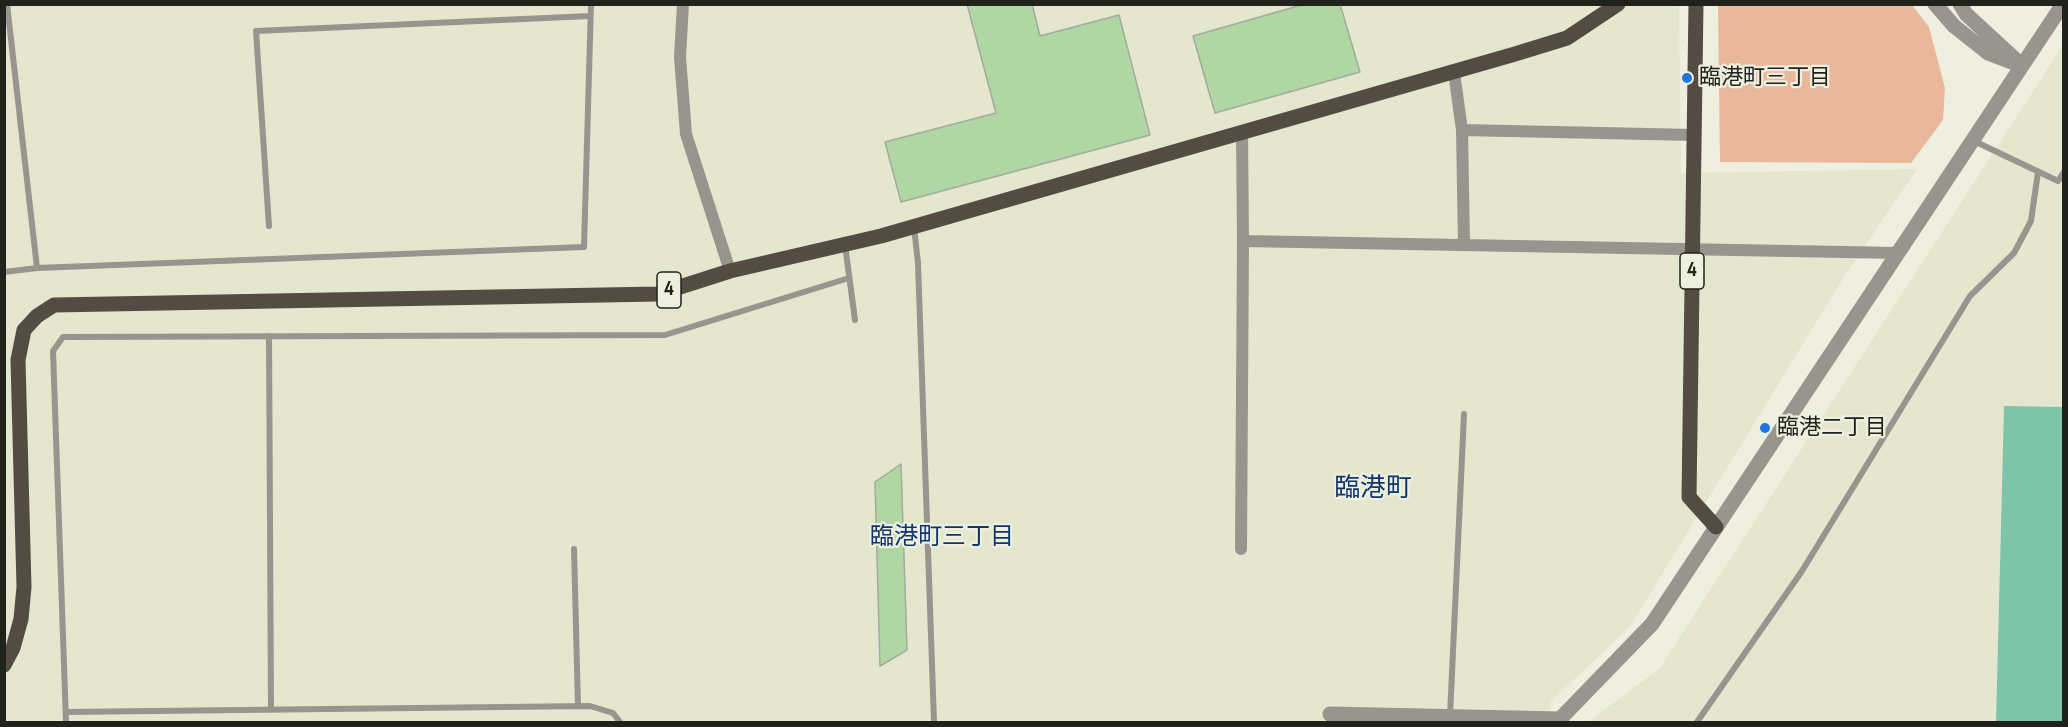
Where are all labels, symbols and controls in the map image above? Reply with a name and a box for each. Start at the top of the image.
place label: 臨港町三丁目 [1699,65,1831,91]
marker: 臨港町三丁目 [1680,71,1694,85]
road number: 4 [1680,253,1704,289]
road number: 4 [657,272,681,308]
place label: 臨港二丁目 [1777,415,1887,441]
marker: 臨港二丁目 [1758,421,1772,435]
district label: 臨港町 [1334,473,1412,505]
district label: 臨港町三丁目 [870,524,1014,552]

